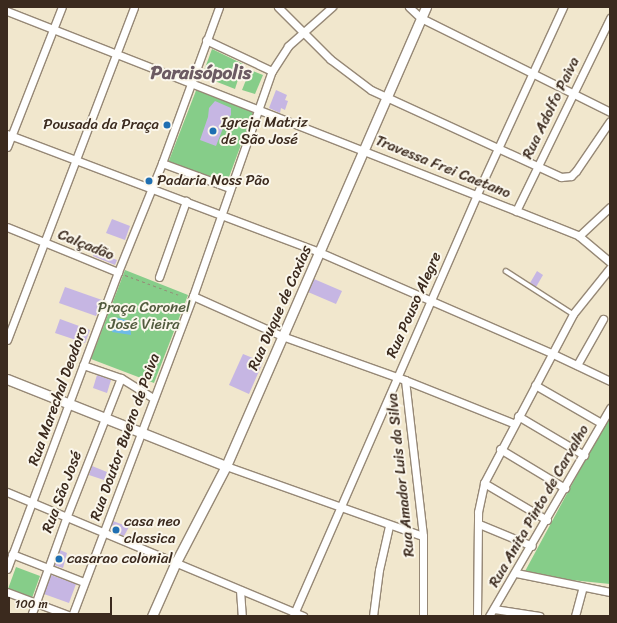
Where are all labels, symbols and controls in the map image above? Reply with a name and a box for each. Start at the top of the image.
street label: Rua Adolfo Paiva [518,54,584,162]
district label: Paraisópolis [150,62,252,84]
place label: Igreja Matriz de São José [221,113,308,148]
place label: Pousada da Praça [43,116,159,134]
marker: Pousada da Praça [162,120,172,130]
marker: Igreja Matriz de São José [208,126,218,136]
street label: Travessa Frei Caetano [373,132,513,202]
place label: Padaria Noss Pão [157,172,271,190]
marker: Padaria Noss Pão [144,176,154,186]
street label: Calçadão [55,226,117,264]
street label: Rua Duque de Caxias [244,243,316,373]
street label: Rua Pouso Alegre [382,249,446,361]
park label: Praça Coronel José Vieira [98,298,190,333]
street label: Rua Marechal Deodoro [24,324,92,468]
street label: Rua Doutor Bueno de Paiva [86,351,164,523]
street label: Rua Amador Luis da Silva [383,392,419,558]
street label: Rua Anita Pinto de Carvalho [485,422,593,590]
street label: Rua São José [38,448,86,536]
place label: casa neo classica [124,512,181,547]
marker: casa neo classica [111,525,121,535]
place label: casarao colonial [67,550,173,568]
marker: casarao colonial [54,554,64,564]
scale bar [10,589,114,615]
text: 100 m [15,593,48,615]

